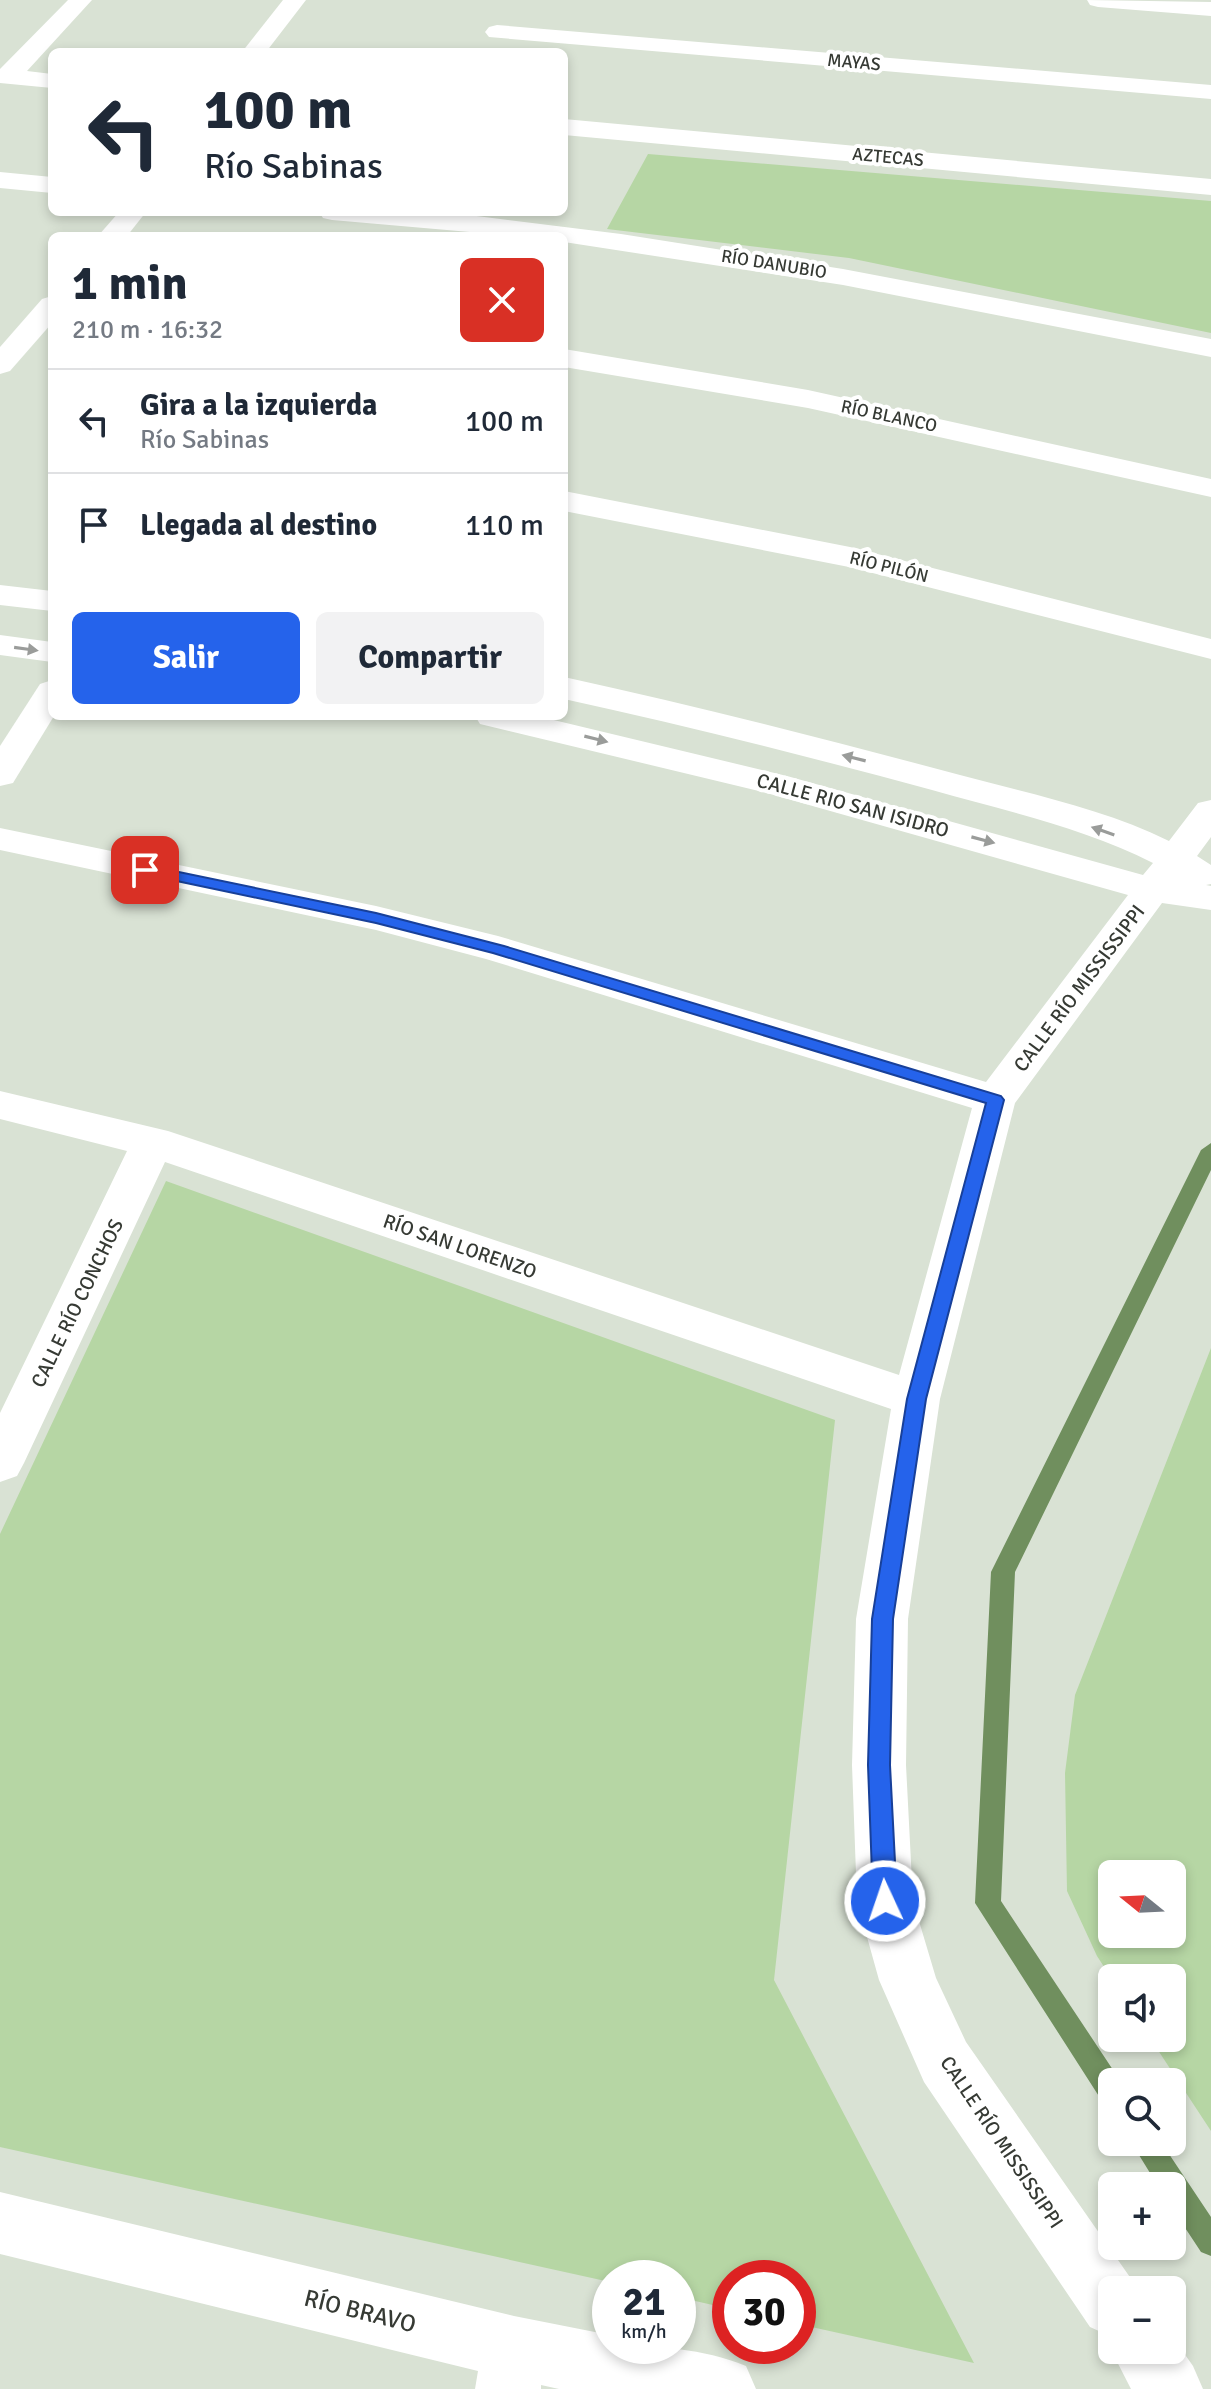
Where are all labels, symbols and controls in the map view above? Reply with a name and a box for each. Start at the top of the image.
street label: MAYAS [826,49,882,75]
text: 100 m [204,75,352,144]
icon: left [72,80,176,184]
street label: AZTECAS [851,143,925,171]
text: Río Sabinas [204,144,383,189]
street label: RÍO DANUBIO [720,245,828,283]
text: 1 min [72,254,188,313]
button: close [460,258,544,342]
text: 210 m · 16:32 [72,314,223,346]
text: Gira a la izquierda [140,387,377,424]
street label: RÍO BLANCO [839,395,939,437]
icon: left [72,399,116,443]
text: 100 m [465,403,544,440]
text: Río Sabinas [140,424,269,456]
icon: arrive [72,503,116,547]
text: Llegada al destino [140,507,377,544]
text: 110 m [465,507,544,544]
street label: RÍO PILÓN [847,547,931,587]
button: Salir [72,612,300,704]
button: Compartir [316,612,544,704]
one-way arrow [14,643,39,656]
one-way arrow [584,733,609,746]
one-way arrow [841,751,866,764]
street label: CALLE RIO SAN ISIDRO [754,768,952,843]
one-way arrow [1091,824,1115,836]
one-way arrow [972,834,996,847]
pin [111,836,179,904]
icon: arrive [123,848,167,892]
street label: CALLE RÍO MISSISSIPPI [1008,900,1150,1077]
street label: RÍO SAN LORENZO [380,1208,540,1284]
street label: CALLE RÍO CONCHOS [26,1215,129,1392]
position arrow [843,1859,927,1943]
north arrow [1098,1860,1186,1948]
map controls [1098,1860,1186,2364]
button: sound [1098,1964,1186,2052]
street label: CALLE RÍO MISSISSIPPI [935,2051,1069,2233]
button: search [1098,2068,1186,2156]
button: + [1098,2172,1186,2260]
speed limit sign: 30 [712,2260,816,2364]
button: − [1098,2276,1186,2364]
text: 21 [622,2277,666,2327]
street label: RÍO BRAVO [301,2283,419,2339]
text: km/h [621,2319,667,2344]

